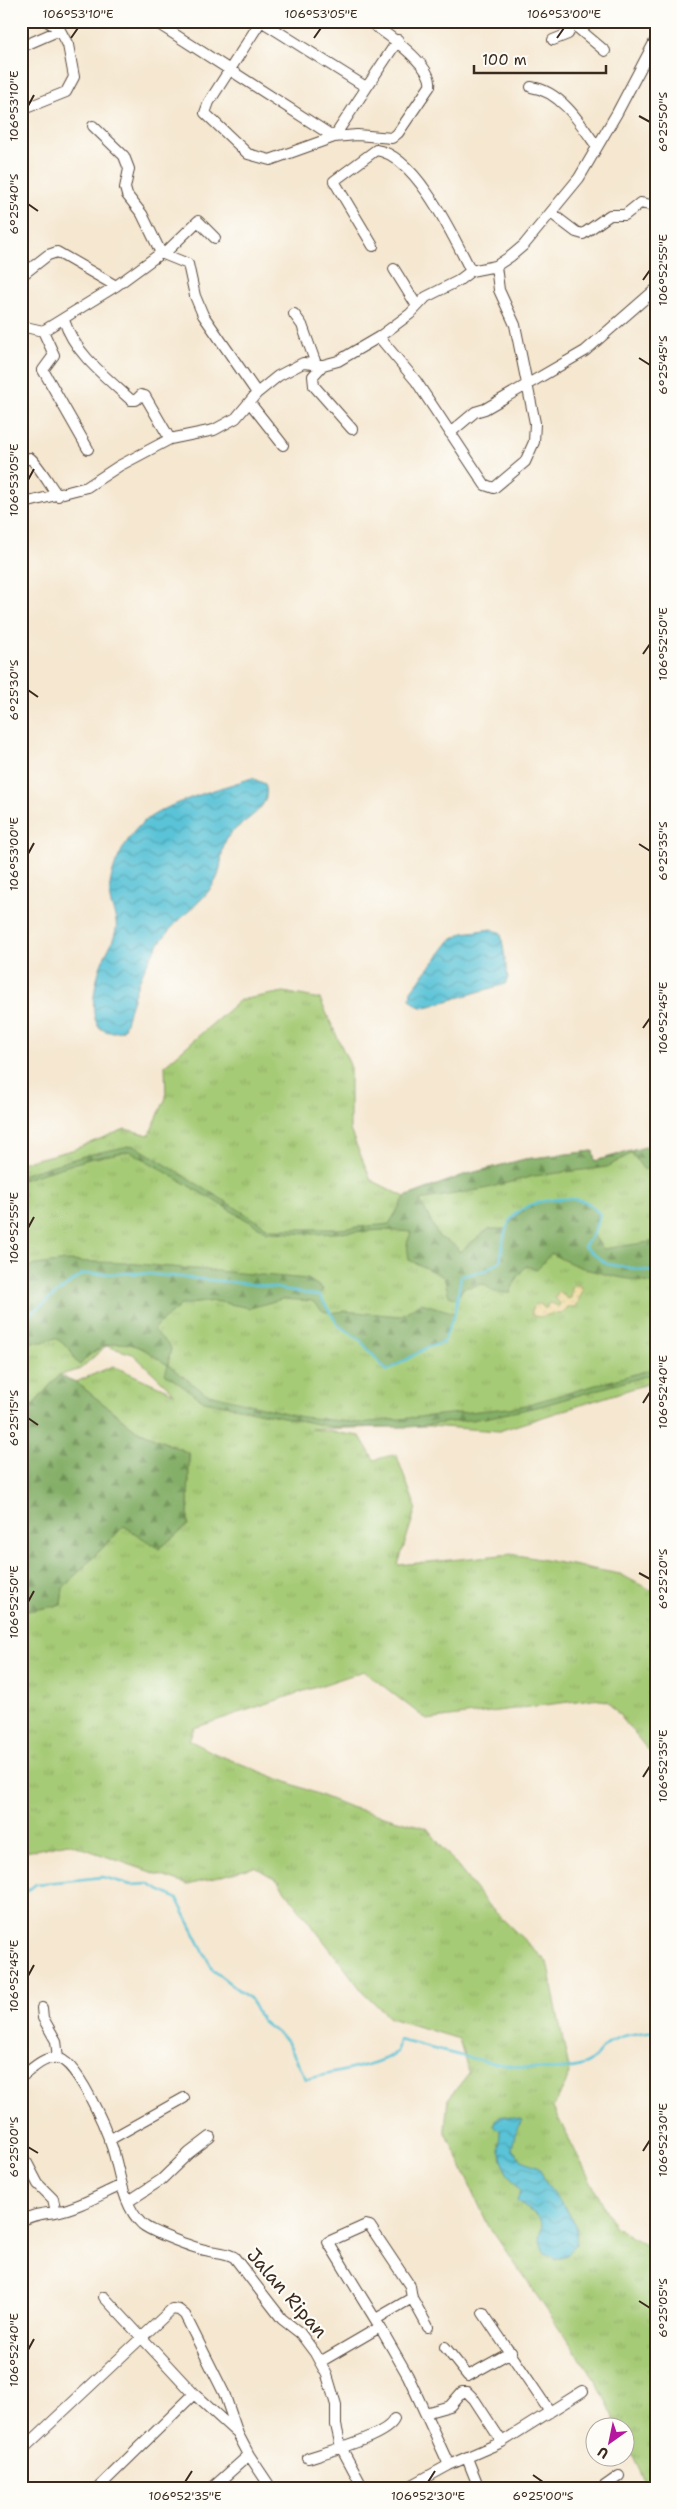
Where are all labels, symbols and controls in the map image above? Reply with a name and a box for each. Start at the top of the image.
text: 106°53'10"E [43,6,113,22]
text: 106°53'05"E [285,6,357,22]
text: 106°53'00"E [527,6,601,22]
scale bar [474,42,607,74]
text: 100 m [482,50,527,70]
text: 106°53'10"E [6,71,22,141]
text: 6°25'50"S [655,92,671,152]
text: 6°25'40"S [6,173,22,234]
text: 106°52'55"E [655,234,671,306]
text: 6°25'45"S [655,335,671,395]
text: 106°53'05"E [6,444,22,516]
text: 106°52'50"E [655,607,671,681]
text: 6°25'30"S [6,659,22,720]
text: 106°53'00"E [6,817,22,891]
text: 6°25'35"S [655,821,671,881]
text: 106°52'45"E [655,982,671,1054]
text: 106°52'55"E [6,1192,22,1264]
text: 106°52'40"E [655,1355,671,1429]
text: 6°25'15"S [6,1389,22,1446]
text: 6°25'20"S [655,1548,671,1609]
text: 106°52'50"E [6,1565,22,1639]
text: 106°52'35"E [655,1730,671,1802]
text: 106°52'45"E [6,1940,22,2012]
text: 106°52'30"E [655,2103,671,2177]
text: 6°25'00"S [6,2116,22,2177]
street label: Jalan Ripan [241,2243,333,2343]
text: 6°25'05"S [655,2278,671,2338]
text: 106°52'40"E [6,2313,22,2387]
north arrow [584,2416,634,2466]
text: U [594,2443,612,2463]
text: 106°52'35"E [149,2488,221,2504]
text: 106°52'30"E [391,2488,465,2504]
text: 6°25'00"S [513,2488,574,2504]

